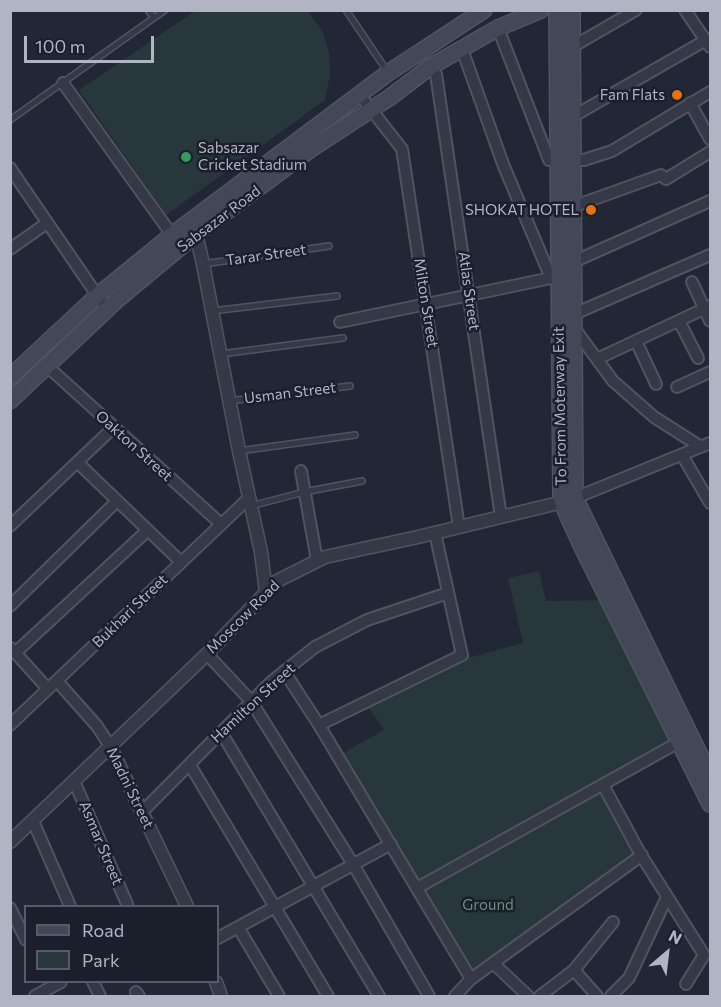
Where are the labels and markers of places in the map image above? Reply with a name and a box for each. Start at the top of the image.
place label: Fam Flats [600,86,665,104]
marker: Fam Flats [670,88,684,102]
place label: Sabsazar Cricket Stadium [198,139,307,174]
marker: Sabsazar Cricket Stadium [179,150,193,164]
place label: SHOKAT HOTEL [465,201,579,219]
marker: SHOKAT HOTEL [584,203,598,217]

